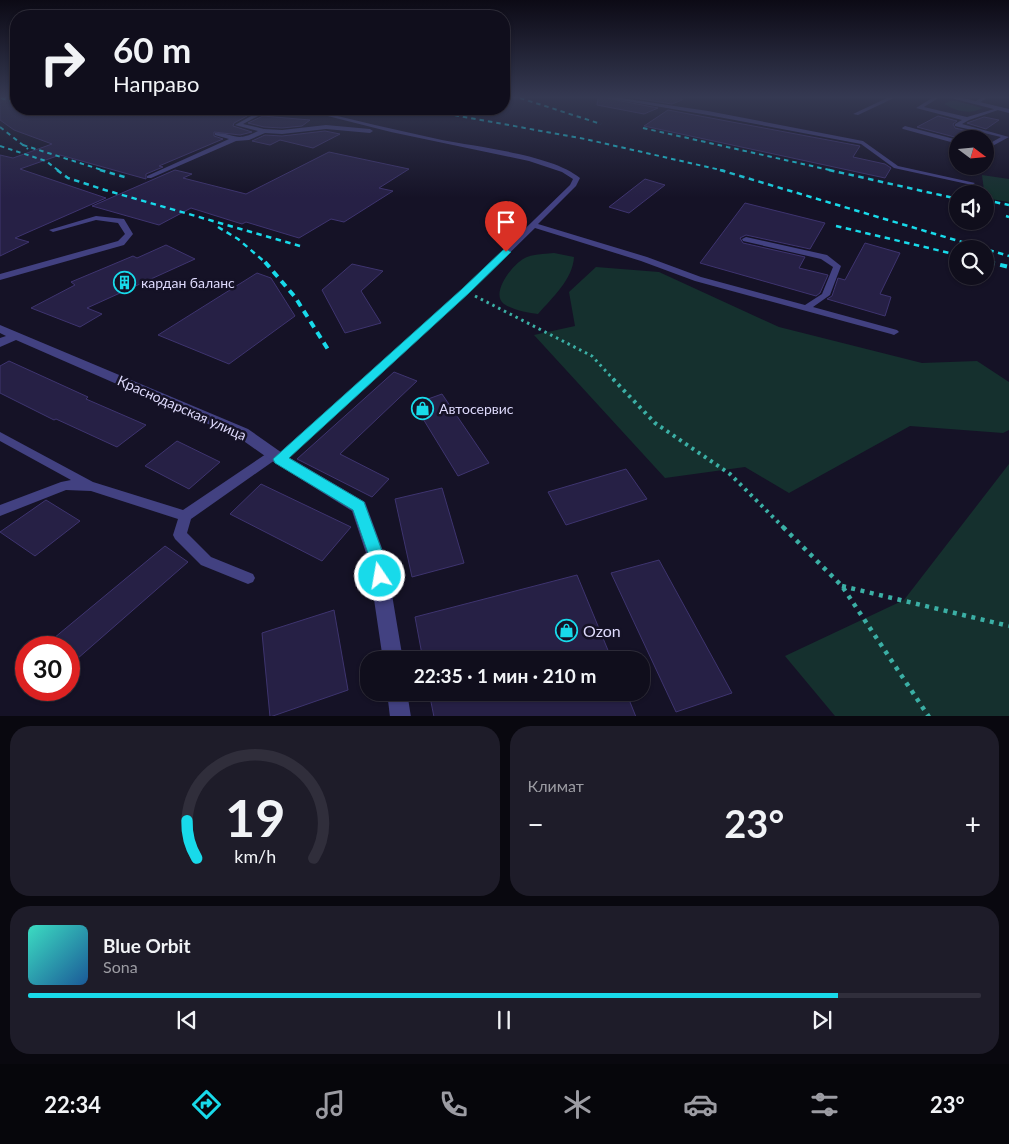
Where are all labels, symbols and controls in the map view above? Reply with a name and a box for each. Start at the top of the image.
text: 60 m [113,28,191,70]
icon: right [30,30,95,95]
text: Направо [113,70,199,97]
north arrow [949,130,994,175]
map controls [949,130,994,285]
button: sound [949,185,994,230]
pin [485,201,527,252]
icon: arrive [492,208,520,236]
button: search [949,240,994,285]
building icon: кардан баланс [113,271,137,295]
place label: кардан баланс [141,274,235,291]
street label: Краснодарская улица [115,371,249,444]
shop icon: Автосервис [411,397,435,421]
place label: Автосервис [439,400,514,417]
position arrow [353,549,405,601]
shop icon: Ozon [555,619,579,643]
place label: Ozon [583,621,621,640]
speed limit sign: 30 [15,636,80,701]
text: 22:35 · 1 мин · 210 m [414,664,596,687]
text: Климат [528,776,584,795]
text: 19 [225,786,285,848]
text: 23° [724,800,784,846]
text: − [528,807,544,841]
text: + [965,807,981,841]
text: km/h [234,845,276,867]
text: Blue Orbit [103,934,191,957]
text: Sona [103,957,138,976]
icon: previous [173,1006,201,1034]
icon: pause [490,1006,518,1034]
icon: next [808,1006,836,1034]
icon: directions [189,1087,224,1122]
icon: music [313,1087,348,1122]
icon: phone [436,1087,471,1122]
icon: climate [560,1087,595,1122]
icon: car [683,1087,718,1122]
icon: filters [807,1087,842,1122]
text: 22:34 [44,1091,101,1118]
text: 23° [930,1091,965,1118]

